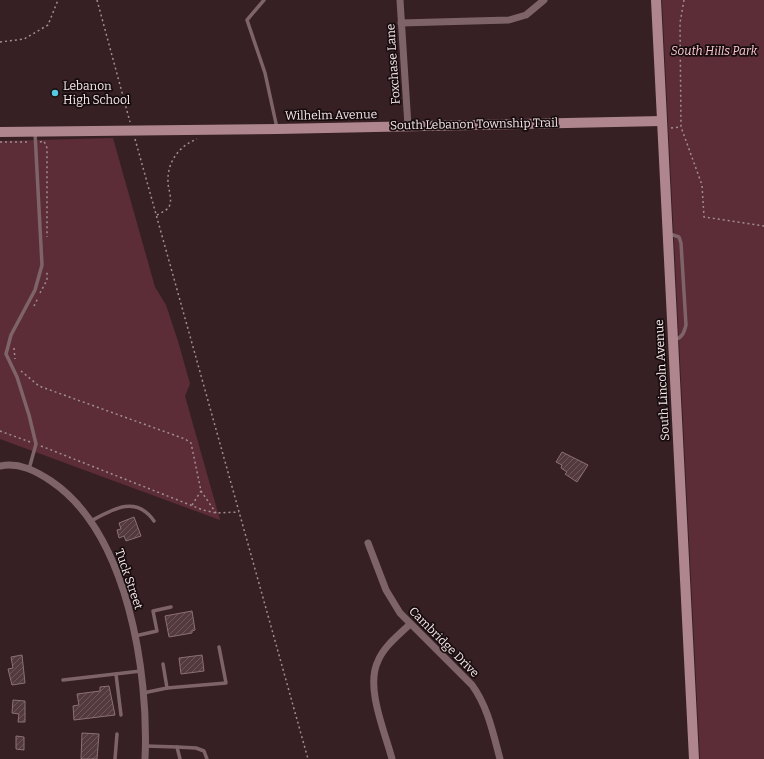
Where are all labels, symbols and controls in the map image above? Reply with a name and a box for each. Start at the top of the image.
street label: Foxchase Lane [383,23,403,105]
park label: South Hills Park [671,44,758,58]
place label: Lebanon High School [63,79,131,107]
marker: Lebanon High School [50,88,60,98]
street label: Wilhelm Avenue [285,107,377,123]
street label: South Lebanon Township Trail [390,116,559,132]
street label: South Lincoln Avenue [652,319,672,441]
street label: Tuck Street [112,547,146,612]
street label: Cambridge Drive [406,604,482,680]

